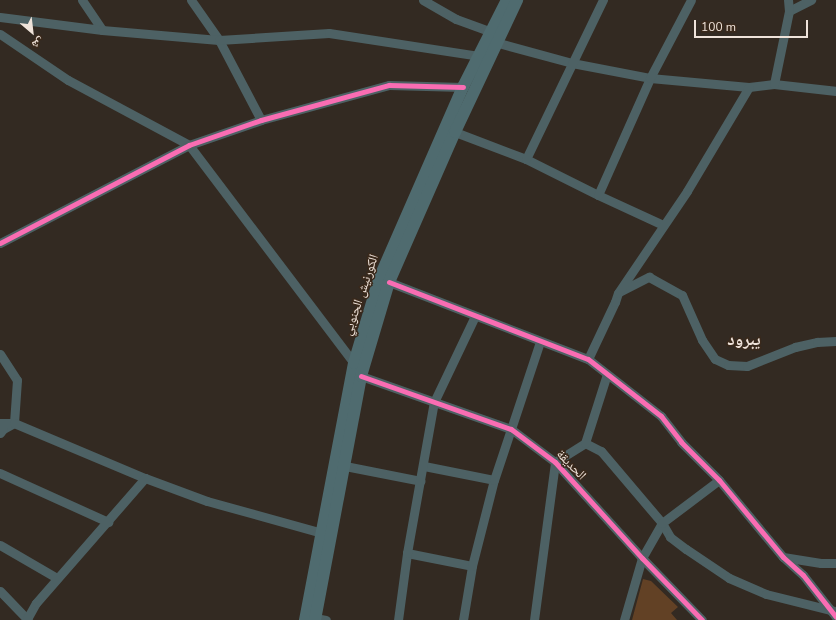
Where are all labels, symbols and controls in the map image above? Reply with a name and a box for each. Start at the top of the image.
north arrow [12,12,52,52]
scale bar [696,12,810,38]
text: 100 m [701,19,736,35]
text: ش [29,34,47,52]
street label: الكورنيش الجنوبي [340,252,382,338]
district label: يبرود [727,330,761,350]
street label: الحديقة [553,447,589,483]

